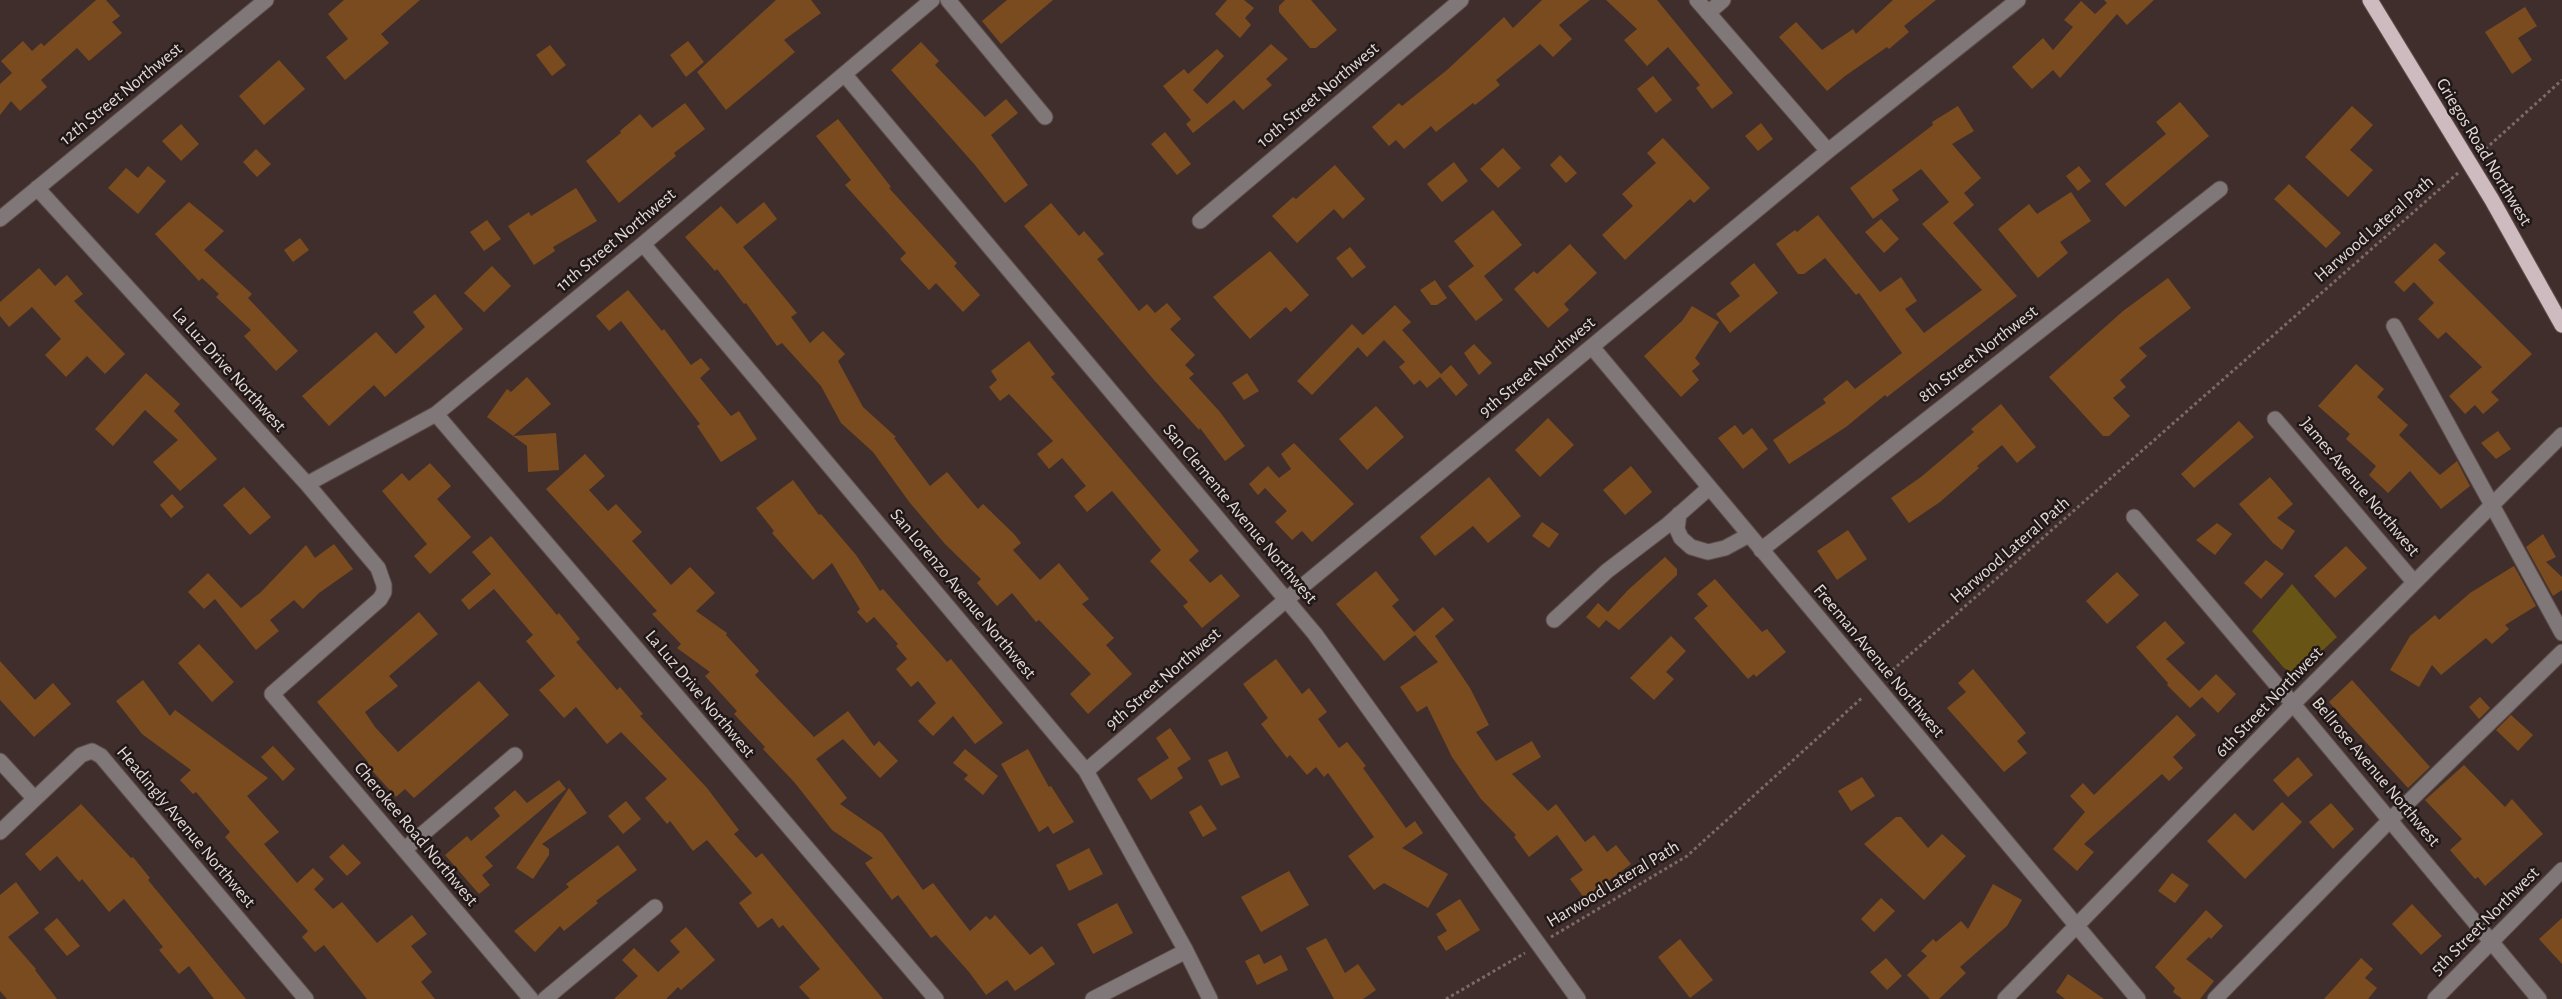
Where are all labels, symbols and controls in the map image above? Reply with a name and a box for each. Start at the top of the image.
street label: 12th Street Northwest [55,38,187,150]
street label: 10th Street Northwest [1253,38,1383,152]
street label: Griegos Road Northwest [2431,74,2537,230]
street label: Harwood Lateral Path [2310,171,2438,287]
street label: 11th Street Northwest [552,184,680,296]
street label: 8th Street Northwest [1914,301,2042,407]
street label: La Luz Drive Northwest [167,303,291,437]
street label: 9th Street Northwest [1474,312,1600,422]
street label: James Avenue Northwest [2296,413,2424,561]
street label: San Clemente Avenue Northwest [1158,420,1322,608]
street label: Harwood Lateral Path [1946,492,2074,608]
street label: San Lorenzo Avenue Northwest [885,504,1041,684]
street label: Freeman Avenue Northwest [1809,580,1949,742]
street label: 9th Street Northwest [1101,623,1225,735]
street label: La Luz Drive Northwest [640,626,760,762]
street label: 6th Street Northwest [2211,642,2327,762]
street label: Bellrose Avenue Northwest [2307,693,2445,851]
street label: Headingly Avenue Northwest [112,742,260,912]
street label: Cherokee Road Northwest [349,757,483,911]
street label: Harwood Lateral Path [1543,836,1683,932]
street label: 5th Street Northwest [2426,862,2544,980]

